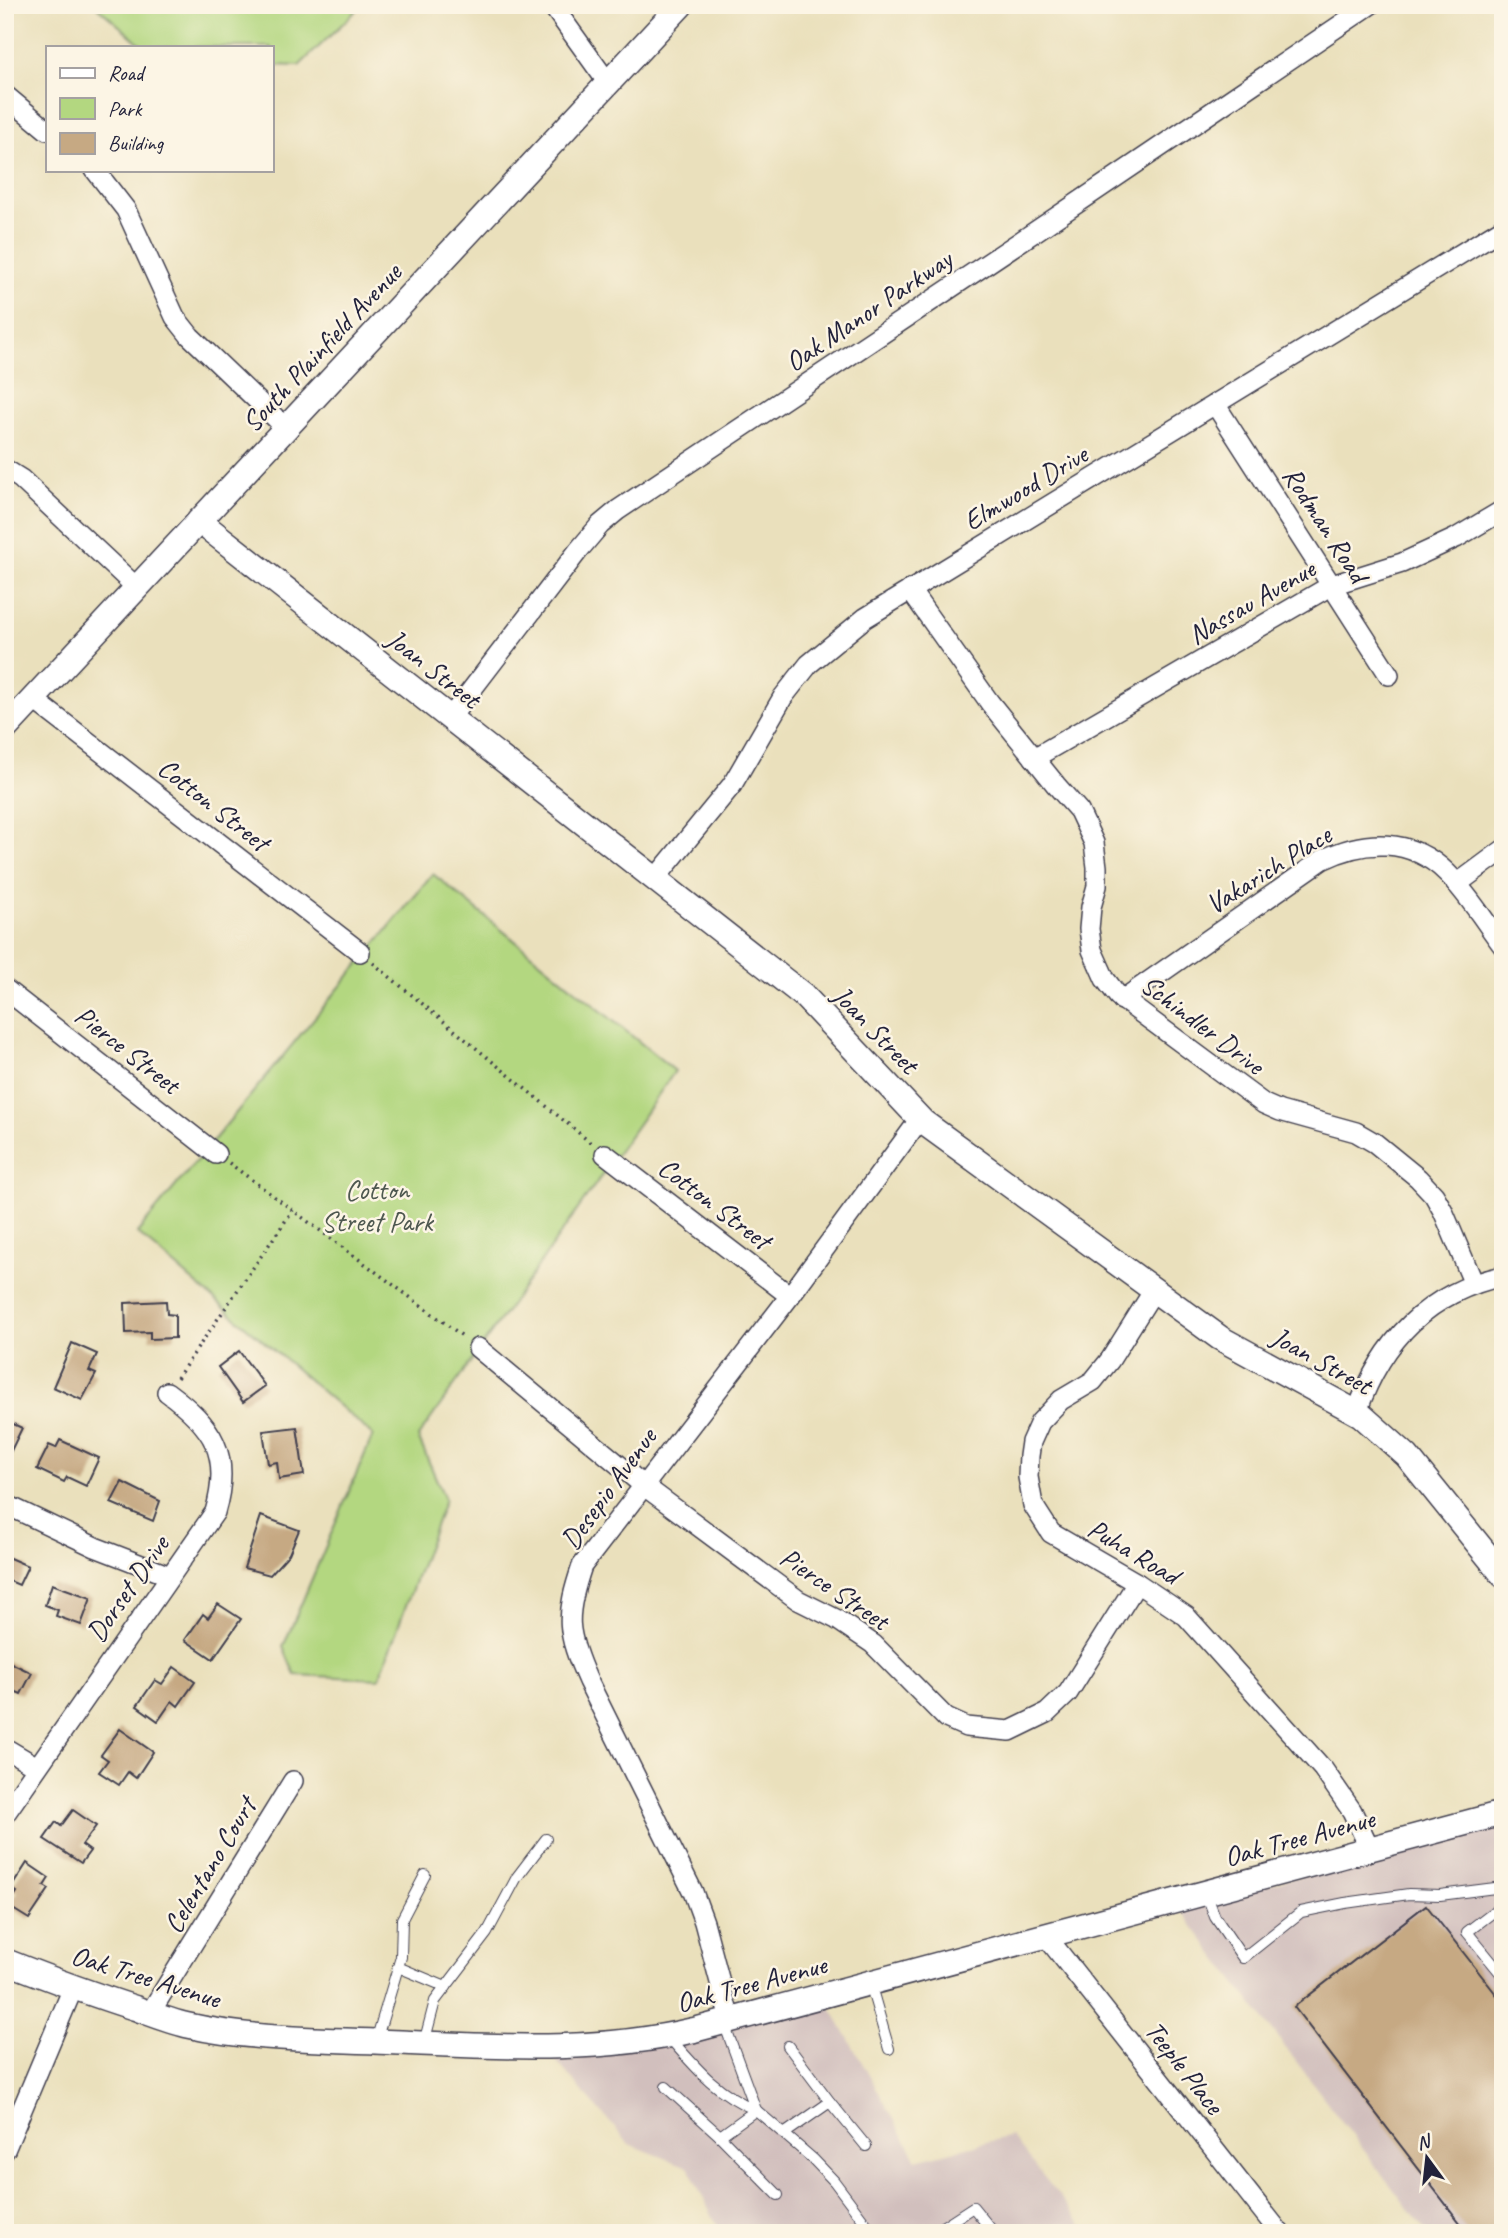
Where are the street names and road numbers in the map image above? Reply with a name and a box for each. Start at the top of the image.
street label: Oak Manor Parkway [778,240,960,379]
street label: South Plainfield Avenue [234,254,410,439]
street label: Elmwood Drive [957,436,1095,538]
street label: Rodman Road [1275,460,1378,592]
street label: Nassau Avenue [1181,550,1323,652]
street label: Joan Street [378,620,490,717]
street label: Cotton Street [151,750,279,861]
street label: Vakarich Place [1199,816,1339,922]
street label: Schindler Drive [1134,967,1273,1083]
street label: Joan Street [824,976,928,1083]
street label: Pierce Street [68,997,189,1103]
street label: Cotton Street [652,1150,781,1259]
street label: Joan Street [1264,1318,1380,1404]
street label: Desepio Avenue [553,1419,665,1556]
street label: Puha Road [1082,1511,1189,1594]
street label: Dorset Drive [78,1527,178,1648]
street label: Pierce Street [774,1539,898,1639]
street label: Celentano Court [155,1788,265,1939]
street label: Oak Tree Avenue [1220,1800,1380,1874]
street label: Oak Tree Avenue [67,1937,226,2016]
street label: Oak Tree Avenue [672,1946,832,2020]
street label: Teeple Place [1137,2014,1233,2122]

